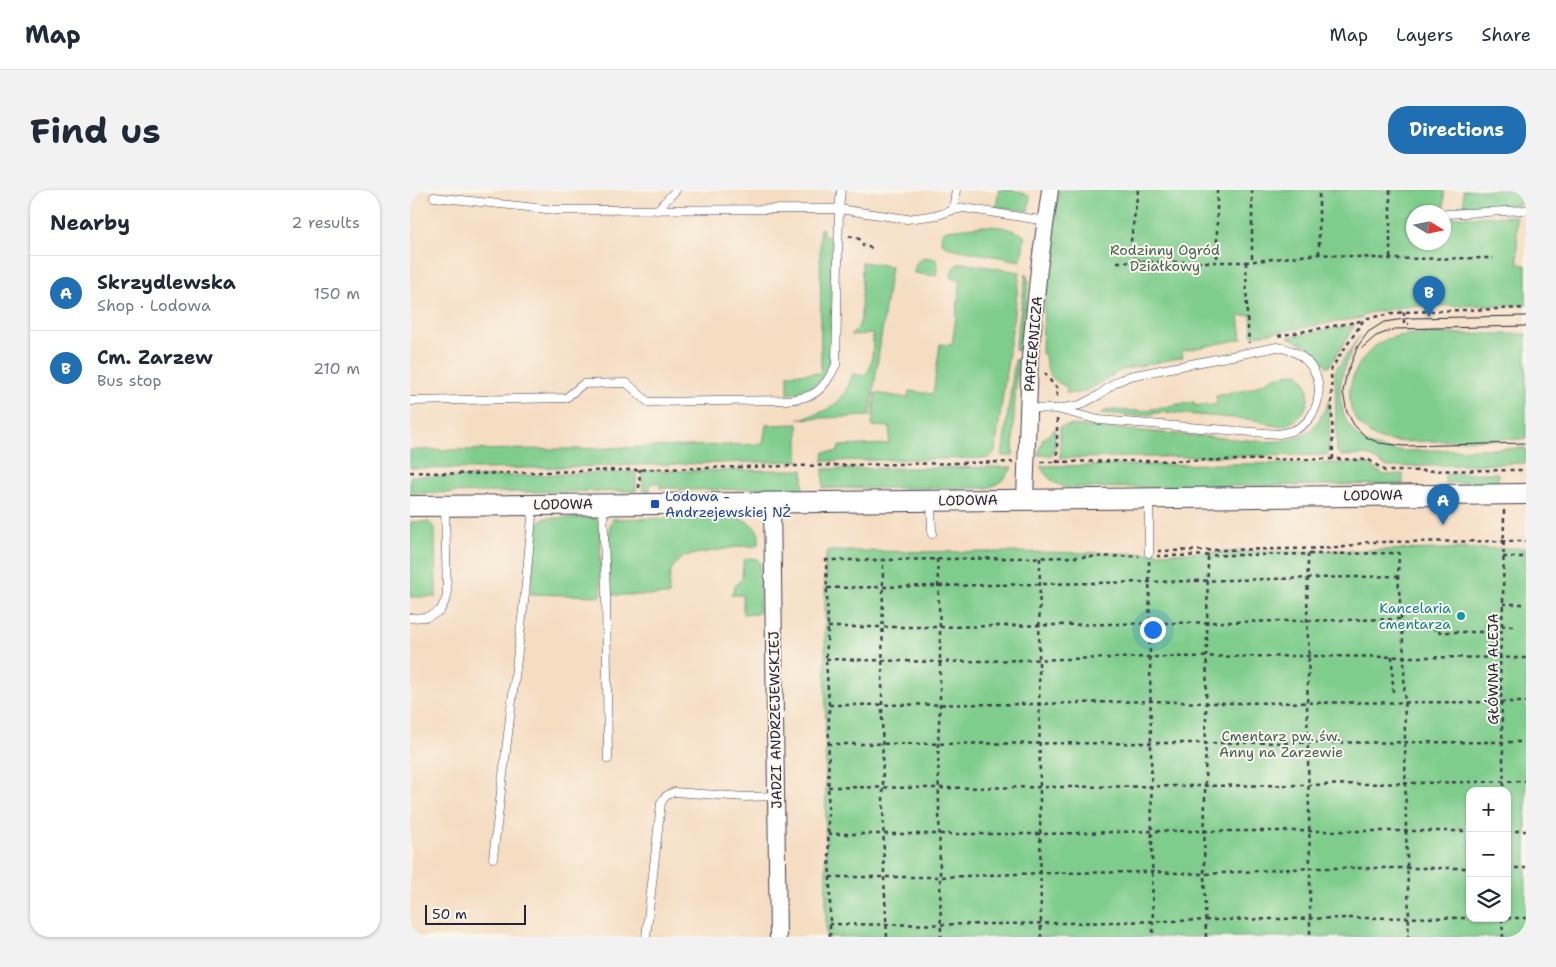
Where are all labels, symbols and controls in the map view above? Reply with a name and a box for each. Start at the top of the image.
text: Map [25,19,81,51]
text: Map [1330,23,1368,47]
text: Layers [1396,23,1453,47]
text: Share [1481,23,1531,47]
button: Directions [1388,106,1526,154]
text: Find us [30,107,161,154]
north arrow [1406,205,1451,250]
text: Nearby [50,209,130,237]
text: 2 results [291,212,360,233]
park label: Rodzinny Ogród Działkowy [1110,241,1220,275]
text: Skrzydlewska [97,270,236,295]
pin: B [1413,276,1445,317]
text: A [60,283,72,304]
text: 150 m [313,283,360,304]
text: Shop · Lodowa [97,295,211,316]
street label: PAPIERNICZA [1020,295,1046,393]
text: Cm. Zarzew [97,345,213,370]
text: B [61,358,71,379]
text: 210 m [313,358,360,379]
text: Bus stop [97,370,162,391]
pin: A [1427,484,1459,525]
street label: LODOWA [1343,485,1403,505]
place label: Lodowa - Andrzejewskiej NŻ [665,487,792,521]
street label: LODOWA [938,490,998,510]
street label: LODOWA [533,494,593,514]
marker: Lodowa - Andrzejewskiej NŻ [649,498,661,510]
place label: Kancelaria cmentarza [1379,599,1451,633]
marker: Kancelaria cmentarza [1455,610,1467,622]
street label: GŁÓWNA ALEJA [1484,613,1502,725]
your location [1140,617,1166,643]
street label: JADZI ANDRZEJEWSKIEJ [764,631,786,809]
park label: Cmentarz pw. św. Anny na Zarzewie [1219,727,1343,761]
map controls [1466,787,1511,922]
button: + [1466,787,1511,832]
button: − [1466,832,1511,877]
button: layers [1466,877,1511,922]
scale bar [425,902,526,925]
text: 50 m [432,905,467,923]

